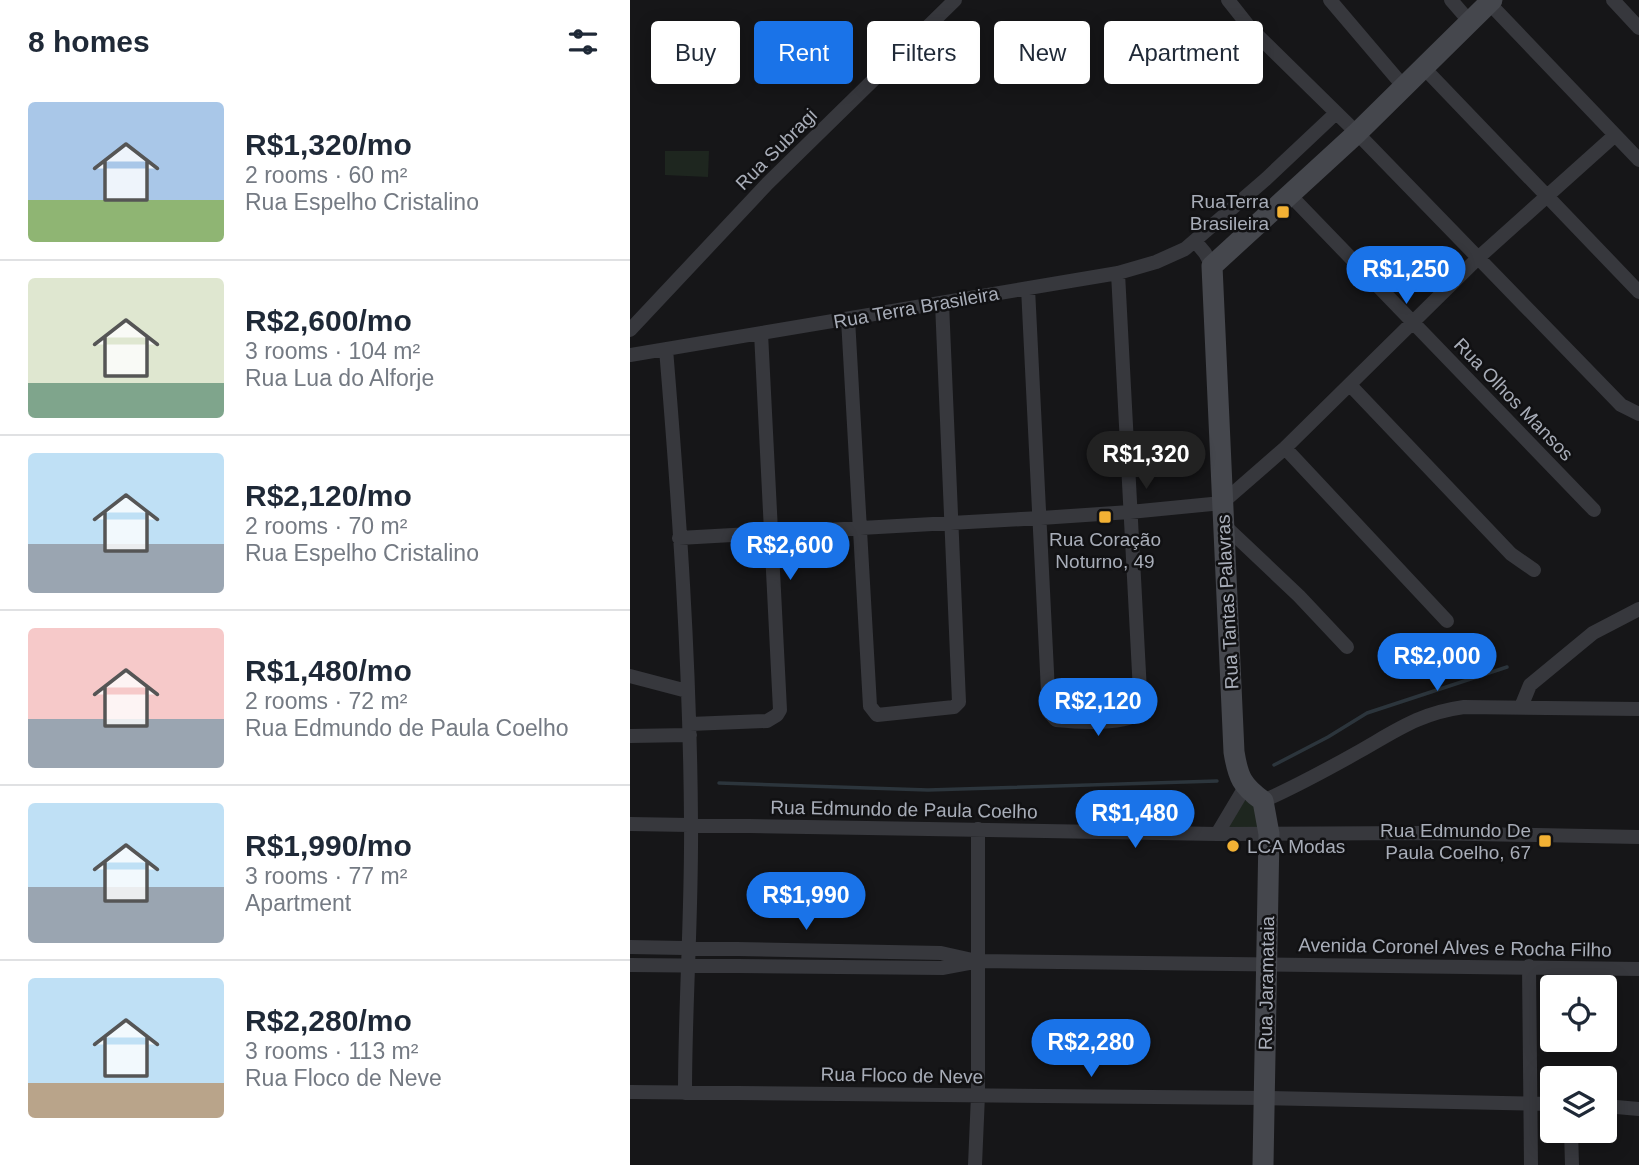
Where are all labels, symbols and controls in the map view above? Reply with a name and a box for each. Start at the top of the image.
chip: Buy [651,21,740,84]
chip: Rent [754,21,853,84]
chip: Filters [867,21,980,84]
chip: New [994,21,1090,84]
chip: Apartment [1104,21,1263,84]
icon: filters [564,23,602,61]
text: 8 homes [28,25,150,58]
street label: Rua Subragi [732,105,821,194]
text: R$1,320/mo [245,128,412,161]
icon: home [84,130,168,214]
text: 2 rooms · 60 m² [245,162,407,188]
text: Rua Espelho Cristalino [245,189,479,215]
place label: RuaTerra Brasileira [1190,191,1269,234]
marker: RuaTerra Brasileira [1275,204,1291,220]
pin: R$1,250 [1341,246,1471,306]
text: R$1,250 [1363,256,1449,282]
street label: Rua Terra Brasileira [832,283,1001,332]
text: R$2,600/mo [245,304,412,337]
icon: home [84,306,168,390]
street label: Rua Olhos Mansos [1450,334,1577,465]
text: 3 rooms · 104 m² [245,338,420,364]
text: Rua Lua do Alforje [245,365,434,391]
pin: R$1,320 [1081,432,1211,491]
text: R$1,320 [1103,441,1189,467]
text: R$2,120/mo [245,479,412,512]
icon: home [84,481,168,565]
marker: Rua Coração Noturno, 49 [1097,509,1113,525]
text: 2 rooms · 70 m² [245,513,407,539]
street label: Rua Tantas Palavras [1212,514,1243,690]
pin: R$2,600 [725,522,855,582]
place label: Rua Coração Noturno, 49 [1049,529,1161,572]
text: R$2,600 [747,532,833,558]
text: Rua Espelho Cristalino [245,540,479,566]
pin: R$2,000 [1372,634,1502,693]
text: R$2,000 [1394,643,1480,669]
text: R$1,480/mo [245,654,412,687]
icon: home [84,656,168,740]
pin: R$2,120 [1033,678,1163,738]
text: 2 rooms · 72 m² [245,688,407,714]
text: R$2,120 [1055,688,1141,714]
text: Rua Edmundo de Paula Coelho [245,715,569,741]
pin: R$1,480 [1070,790,1200,850]
street label: Rua Edmundo de Paula Coelho [770,797,1038,822]
text: R$1,480 [1092,800,1178,826]
place label: Rua Edmundo De Paula Coelho, 67 [1380,820,1531,863]
text: R$1,990/mo [245,829,412,862]
icon: home [84,831,168,915]
marker: Rua Edmundo De Paula Coelho, 67 [1537,833,1553,849]
place label: LCA Modas [1247,836,1345,857]
marker: LCA Modas [1225,838,1241,854]
text: 3 rooms · 77 m² [245,863,407,889]
pin: R$1,990 [741,872,871,932]
text: R$1,990 [763,882,849,908]
text: Apartment [245,890,351,916]
street label: Rua Jaramataia [1255,915,1278,1050]
street label: Avenida Coronel Alves e Rocha Filho [1298,934,1612,961]
map controls [1540,975,1617,1143]
button: locate [1540,975,1617,1052]
text: R$2,280/mo [245,1004,412,1037]
icon: home [84,1006,168,1090]
pin: R$2,280 [1026,1020,1156,1079]
text: R$2,280 [1048,1029,1134,1055]
text: 3 rooms · 113 m² [245,1038,418,1064]
street label: Rua Floco de Neve [820,1064,983,1087]
text: Rua Floco de Neve [245,1065,442,1091]
button: layers [1540,1066,1617,1143]

